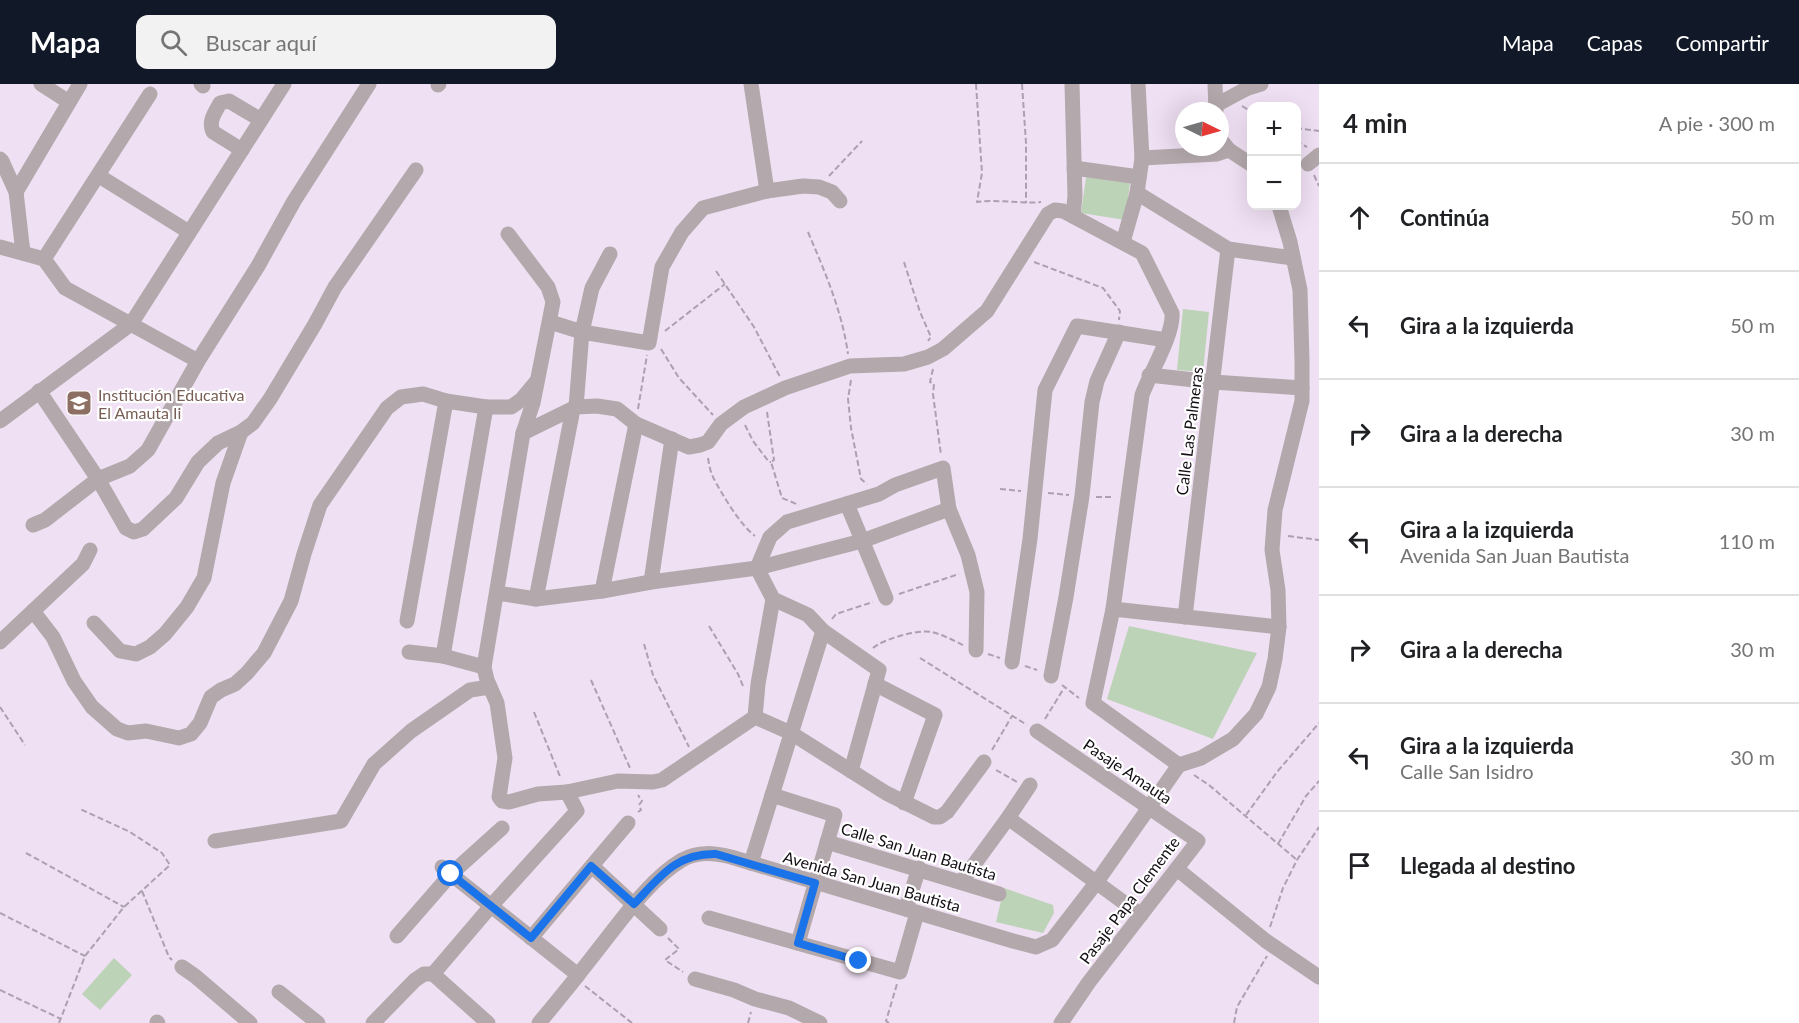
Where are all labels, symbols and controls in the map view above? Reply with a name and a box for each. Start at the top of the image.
search box [136,15,556,69]
text: Mapa [30,25,100,59]
icon: search [157,26,190,59]
text: Buscar aquí [205,29,317,56]
text: Mapa [1502,30,1554,55]
text: Capas [1587,30,1643,55]
text: Compartir [1676,30,1769,55]
north arrow [1175,102,1229,156]
map controls [1247,102,1301,210]
button: + [1247,102,1301,156]
text: 4 min [1343,107,1407,139]
text: A pie · 300 m [1659,111,1775,135]
button: − [1247,156,1301,210]
icon: ahead [1343,201,1376,234]
text: Continúa [1400,204,1489,231]
text: 50 m [1730,205,1775,229]
icon: left [1343,309,1376,342]
text: Gira a la izquierda [1400,312,1574,339]
text: 50 m [1730,313,1775,337]
street label: Calle Las Palmeras [1172,366,1206,496]
place label: Institución Educativa El Amauta Ii [98,385,244,422]
school or university icon: Institución Educativa El Amauta Ii [64,388,94,418]
icon: right [1343,417,1376,450]
text: Gira a la derecha [1400,420,1563,447]
text: 30 m [1730,421,1775,445]
text: Gira a la izquierda [1400,516,1574,543]
icon: left [1343,525,1376,558]
text: 110 m [1719,529,1775,553]
text: Avenida San Juan Bautista [1400,543,1629,567]
icon: right [1343,633,1376,666]
text: Gira a la derecha [1400,636,1563,663]
text: 30 m [1730,637,1775,661]
text: Gira a la izquierda [1400,732,1574,759]
street label: Pasaje Amauta [1080,734,1176,808]
icon: left [1343,741,1376,774]
text: 30 m [1730,745,1775,769]
text: Calle San Isidro [1400,759,1534,783]
street label: Calle San Juan Bautista [839,818,999,884]
street label: Pasaje Papa Clemente [1075,833,1183,967]
street label: Avenida San Juan Bautista [781,847,963,915]
icon: arrive [1343,849,1376,882]
text: Llegada al destino [1400,852,1576,879]
route start [437,860,463,886]
route end [845,947,871,973]

